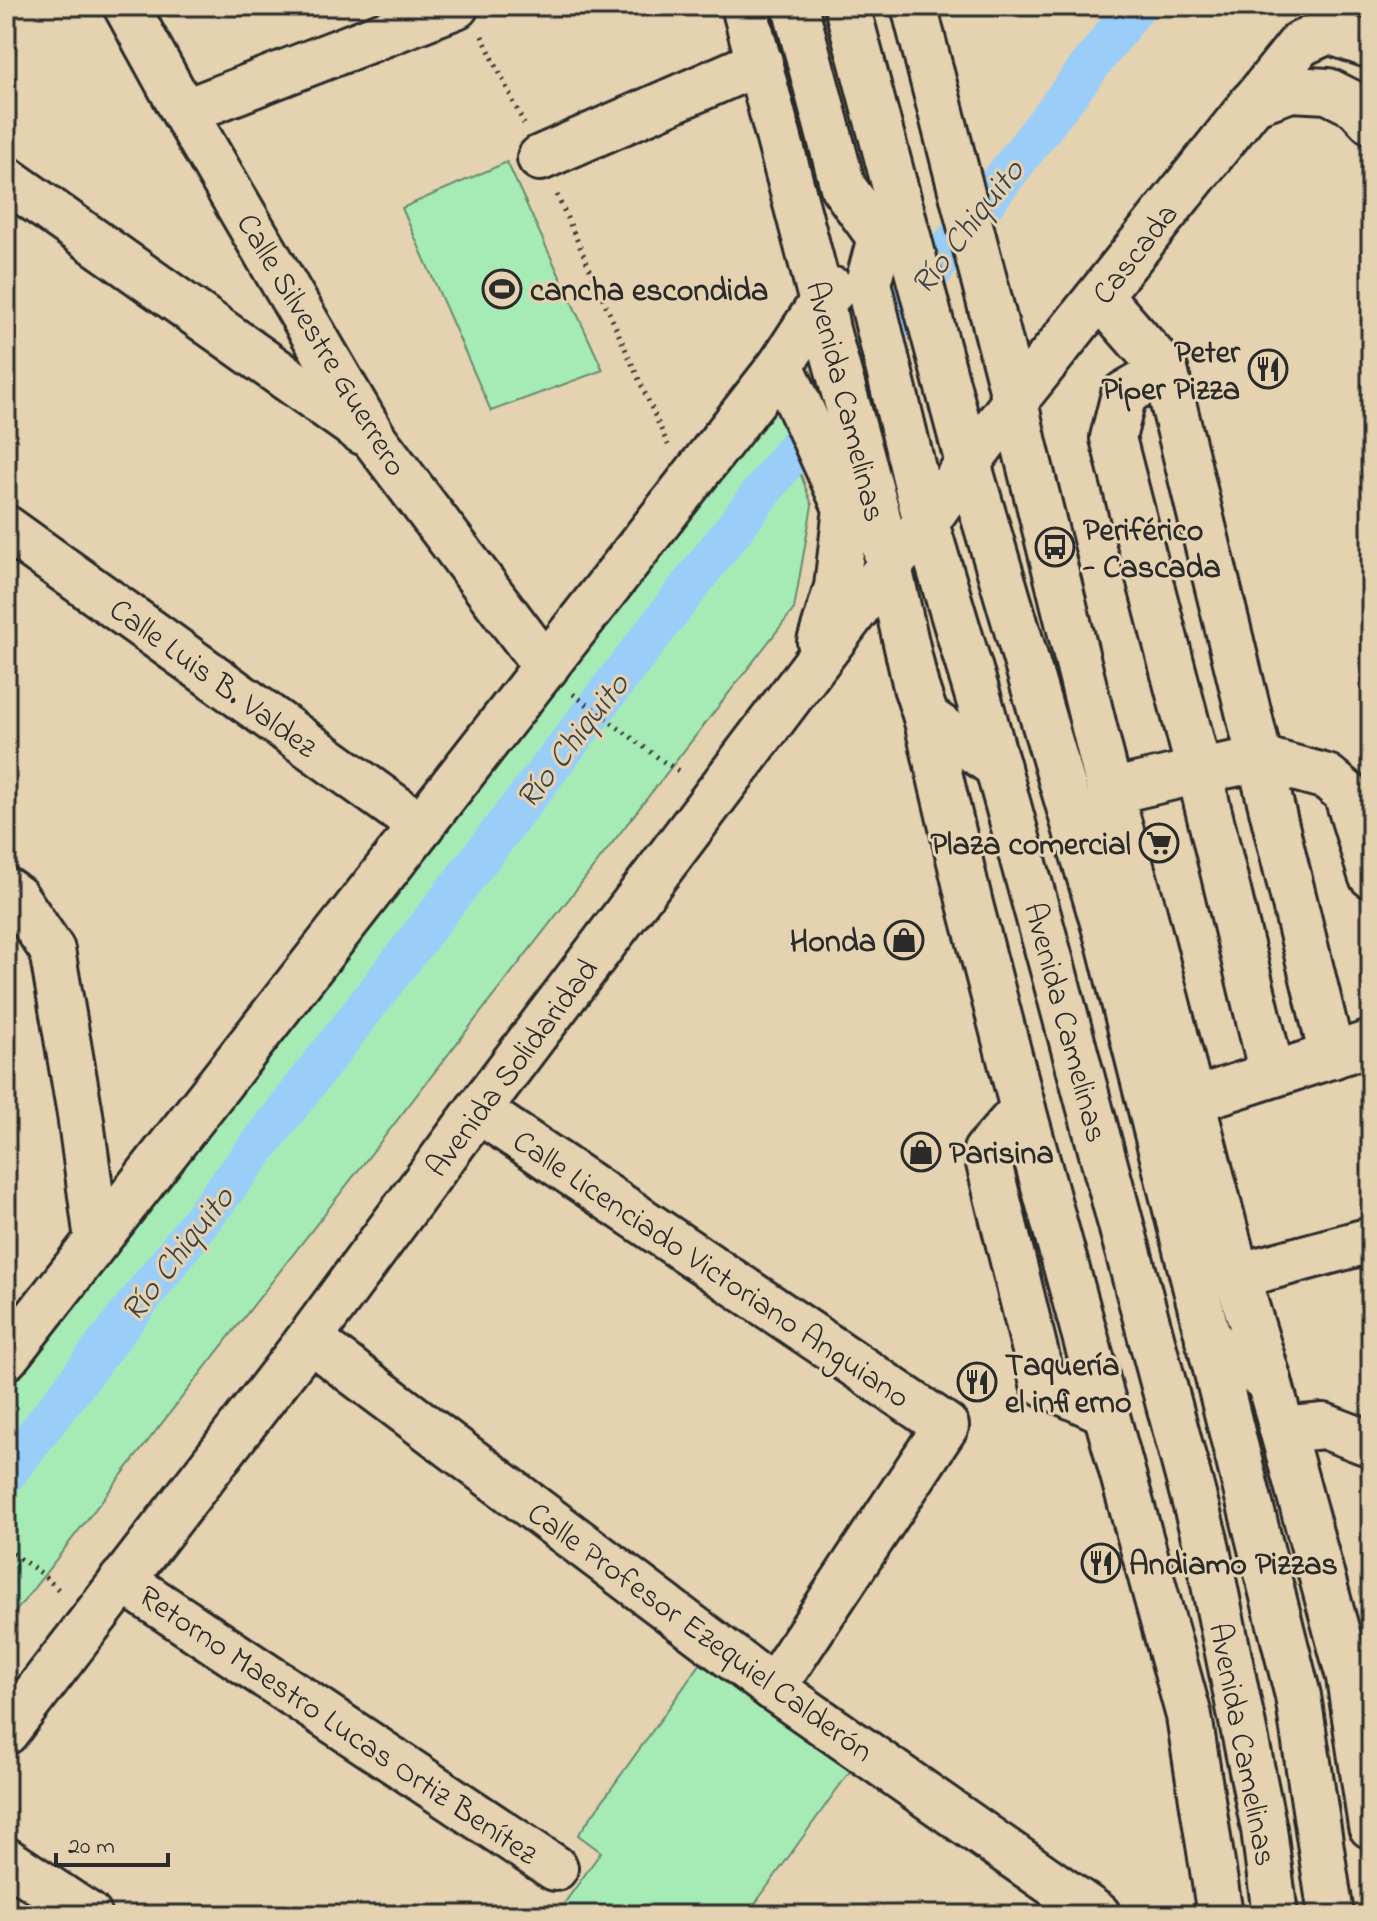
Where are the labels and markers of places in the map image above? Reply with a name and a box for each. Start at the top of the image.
sports icon: cancha escondida [481,268,523,310]
place label: cancha escondida [530,269,768,316]
place label: Peter Piper Pizza [1102,331,1241,415]
restaurant icon: Peter Piper Pizza [1247,348,1289,390]
place label: Periférico - Cascada [1082,509,1221,593]
bus stop icon: Periférico - Cascada [1034,526,1076,568]
supermarket icon: Plaza comercial [1138,822,1180,864]
place label: Plaza comercial [930,823,1131,870]
shop icon: Honda [883,919,925,961]
place label: Honda [790,920,876,967]
shop icon: Parisina [900,1131,942,1173]
place label: Parisina [949,1132,1054,1179]
place label: Taquería el infierno [1005,1344,1132,1428]
restaurant icon: Taquería el infierno [956,1361,998,1403]
restaurant icon: Andiamo Pizzas [1080,1542,1122,1584]
place label: Andiamo Pizzas [1129,1543,1338,1590]

